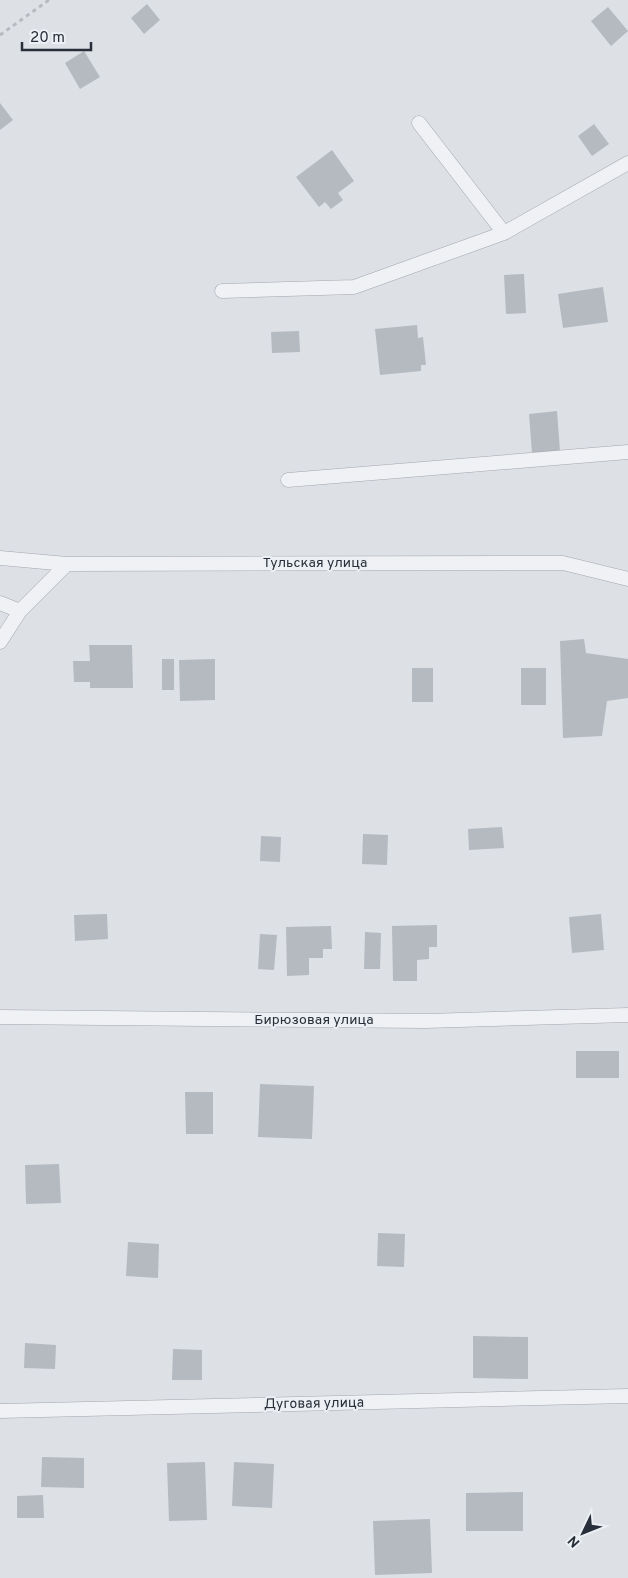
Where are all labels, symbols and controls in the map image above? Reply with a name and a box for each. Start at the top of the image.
scale bar [22,20,91,52]
text: 20 m [30,29,65,48]
street label: Тульская улица [263,555,367,572]
street label: Бирюзовая улица [254,1012,374,1029]
street label: Дуговая улица [264,1395,364,1413]
north arrow [558,1508,608,1558]
text: N [565,1531,584,1550]

